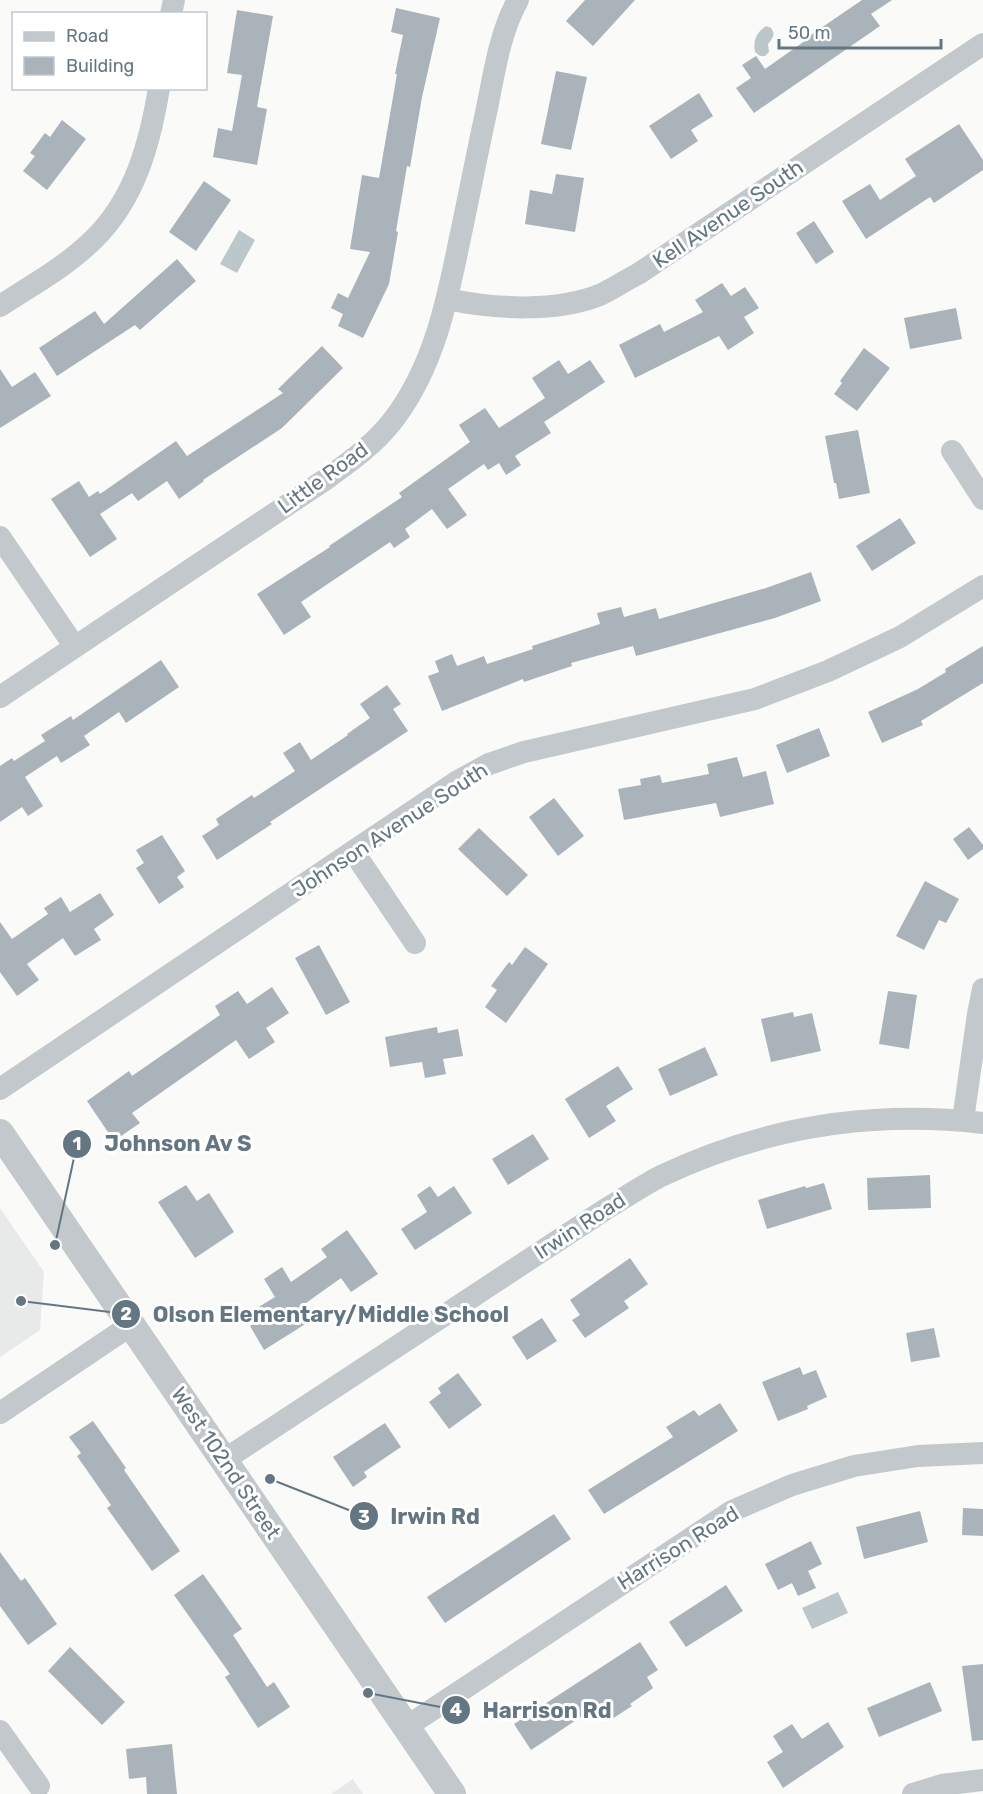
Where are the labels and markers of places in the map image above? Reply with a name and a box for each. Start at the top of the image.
callout: Johnson Av S [62,1124,264,1164]
callout: Olson Elementary/Middle School [111,1294,521,1334]
callout: Irwin Rd [349,1496,492,1536]
callout: Harrison Rd [441,1690,624,1730]

